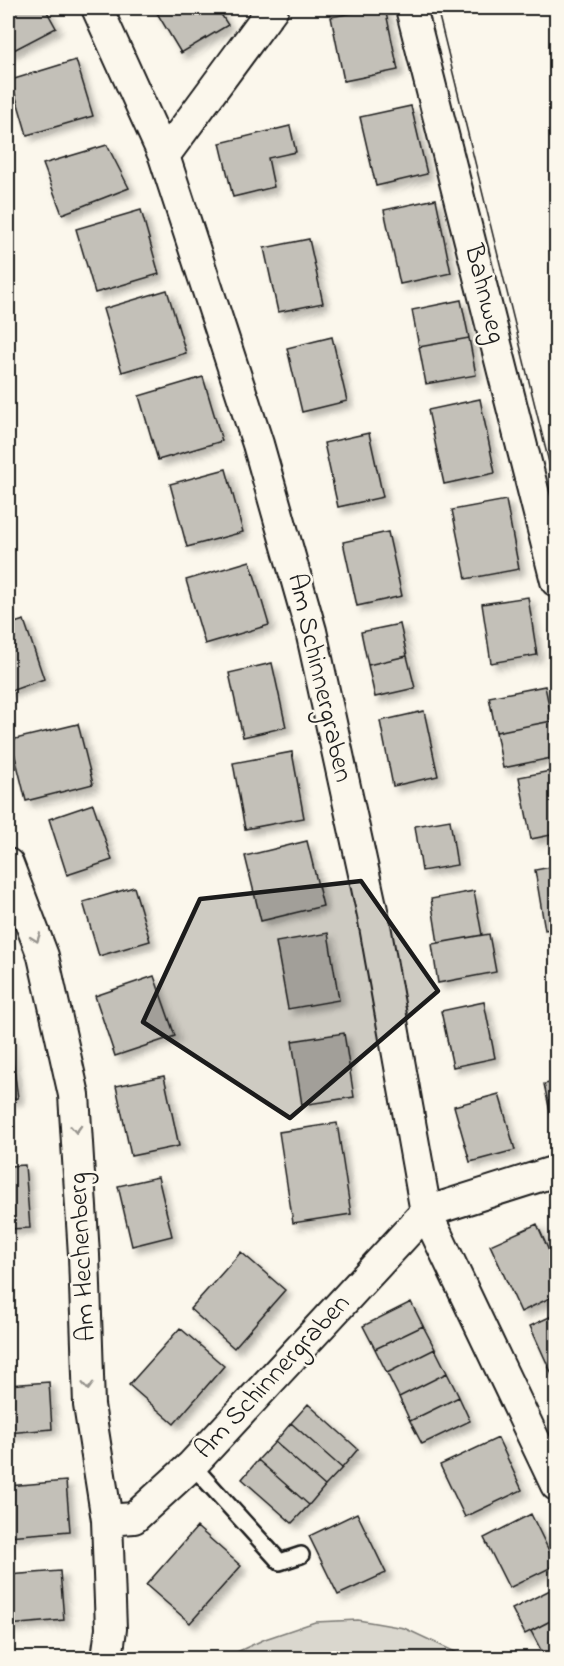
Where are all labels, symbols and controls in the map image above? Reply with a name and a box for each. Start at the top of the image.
street label: Bahnweg [453,239,515,348]
street label: Am Schinnergraben [276,570,362,786]
one-way arrow [29,933,42,943]
one-way arrow [69,1124,82,1133]
street label: Am Hechenberg [59,1171,107,1343]
street label: Am Schinnergraben [186,1286,360,1468]
one-way arrow [82,1382,95,1391]

